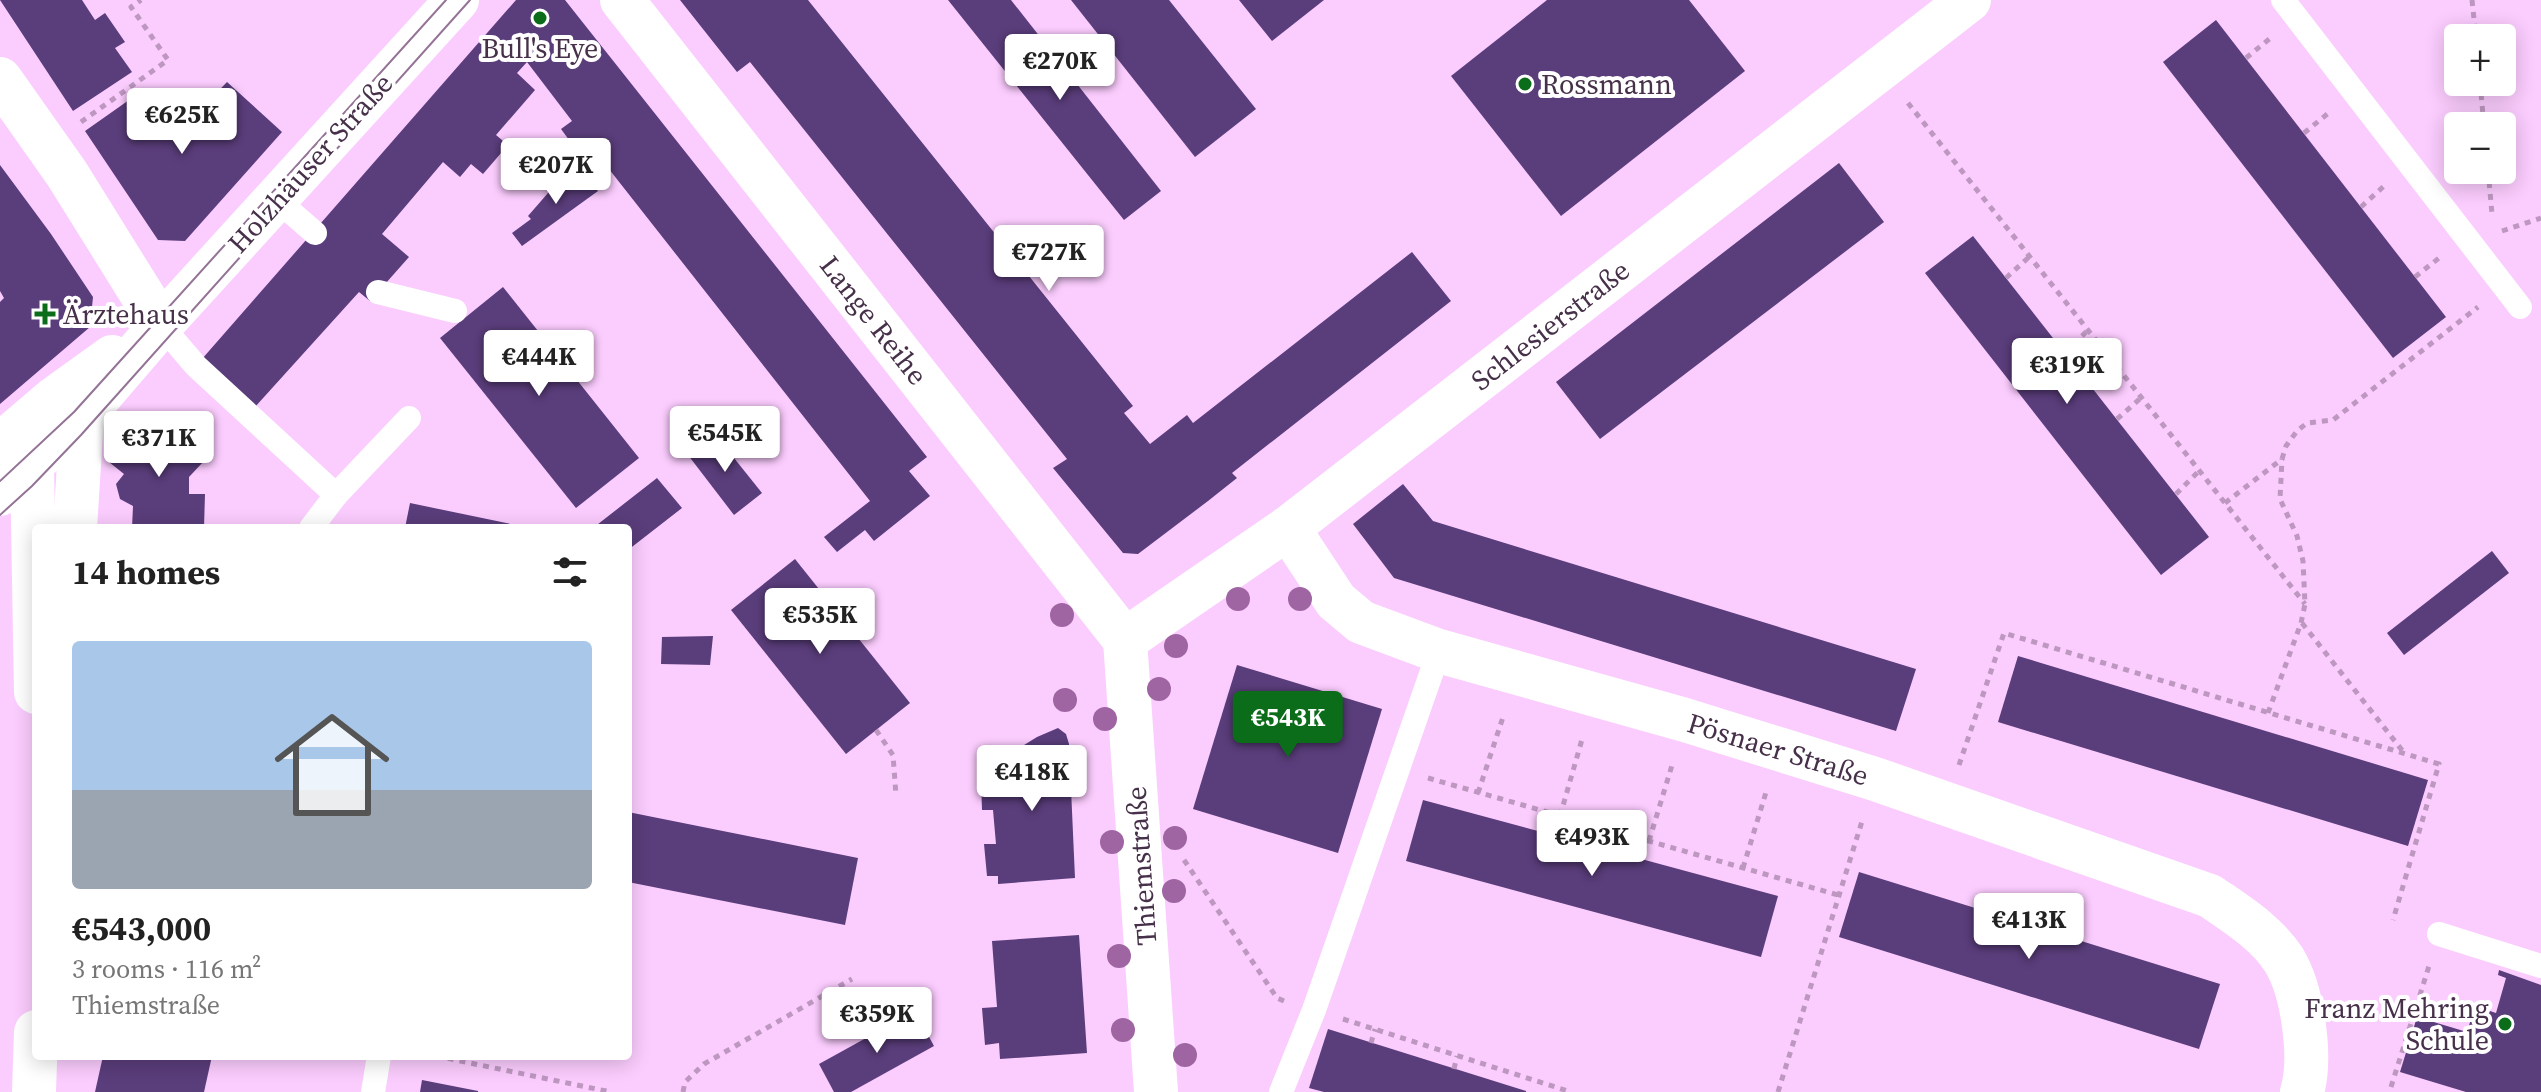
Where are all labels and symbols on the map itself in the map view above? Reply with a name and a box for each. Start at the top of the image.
marker: Bull's Eye [531,9,549,27]
place label: Bull's Eye [482,29,598,67]
pin: €270K [1004,34,1116,102]
street label: Holzhäuser Straße [219,65,401,261]
place label: Rossmann [1541,65,1672,103]
marker: Rossmann [1516,75,1534,93]
pin: €625K [126,88,238,156]
pin: €207K [500,138,612,206]
pin: €727K [993,225,1105,293]
street label: Lange Reihe [811,247,937,393]
street label: Schlesierstraße [1463,251,1637,399]
place label: Ärztehaus [63,295,189,333]
marker: Ärztehaus [34,303,56,325]
pin: €444K [483,330,595,398]
pin: €319K [2011,338,2123,406]
pin: €545K [669,406,781,474]
pin: €371K [103,411,215,479]
pin: €535K [764,588,876,656]
pin: €543K [1232,691,1344,759]
street label: Pösnaer Straße [1683,703,1873,795]
pin: €418K [976,745,1088,813]
street label: Thiemstraße [1116,785,1166,947]
pin: €493K [1536,810,1648,878]
pin: €413K [1973,893,2085,961]
pin: €359K [821,987,933,1055]
place label: Franz Mehring Schule [2304,989,2489,1059]
marker: Franz Mehring Schule [2496,1015,2514,1033]

